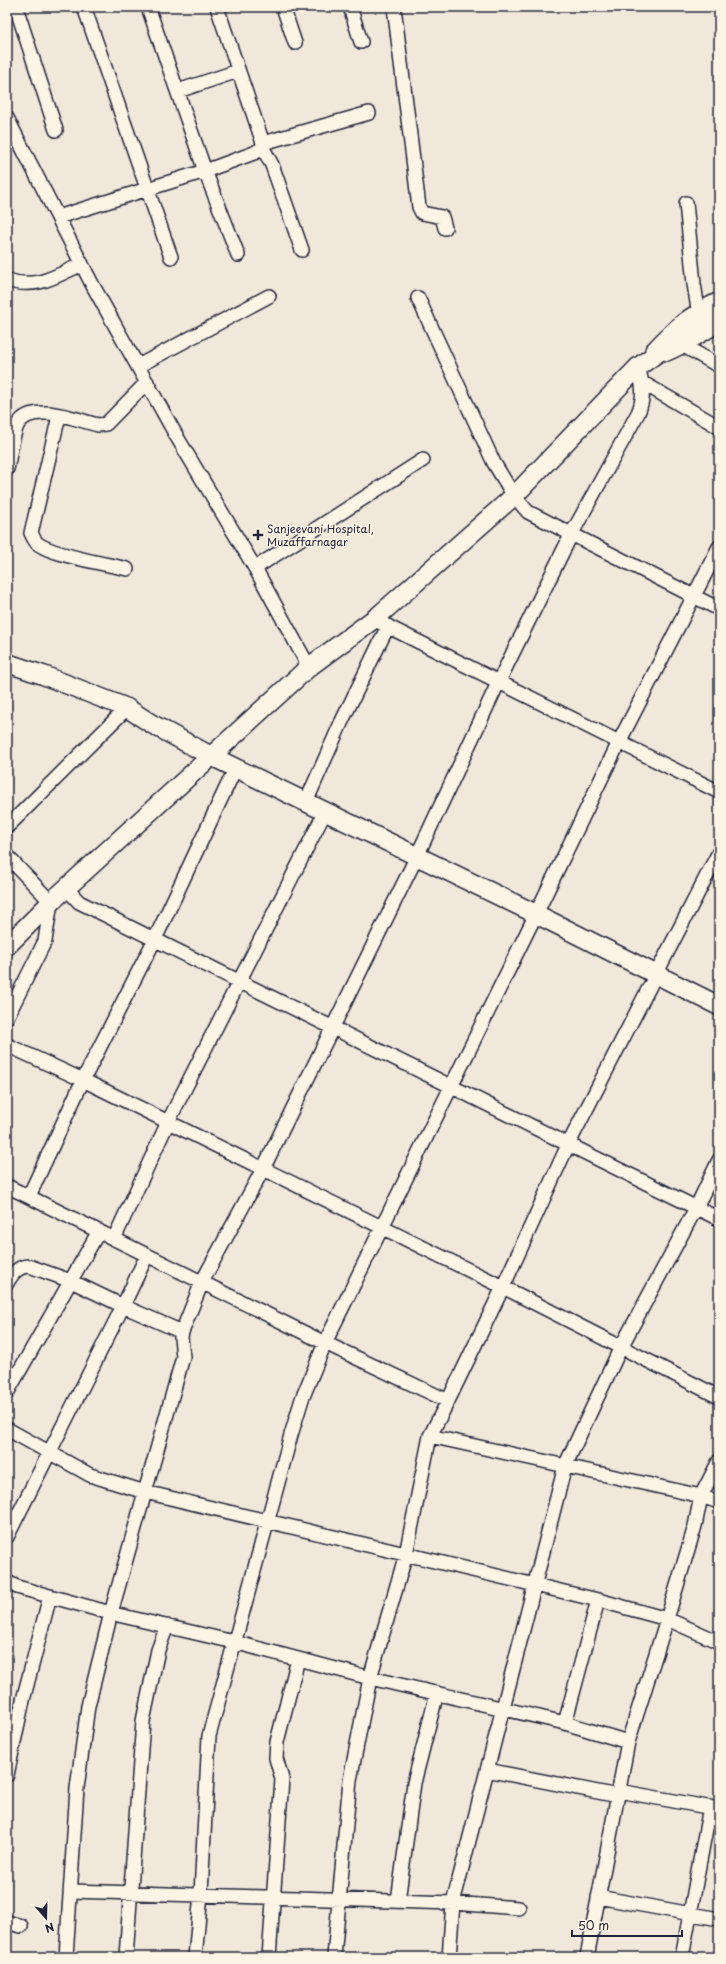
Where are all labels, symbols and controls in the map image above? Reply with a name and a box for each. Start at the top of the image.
place label: Sanjeevani Hospital, Muzaffarnagar [267,520,374,550]
marker: Sanjeevani Hospital, Muzaffarnagar [252,529,264,541]
north arrow [26,1898,66,1938]
scale bar [572,1912,682,1938]
text: 50 m [578,1916,609,1934]
text: N [42,1918,57,1937]

